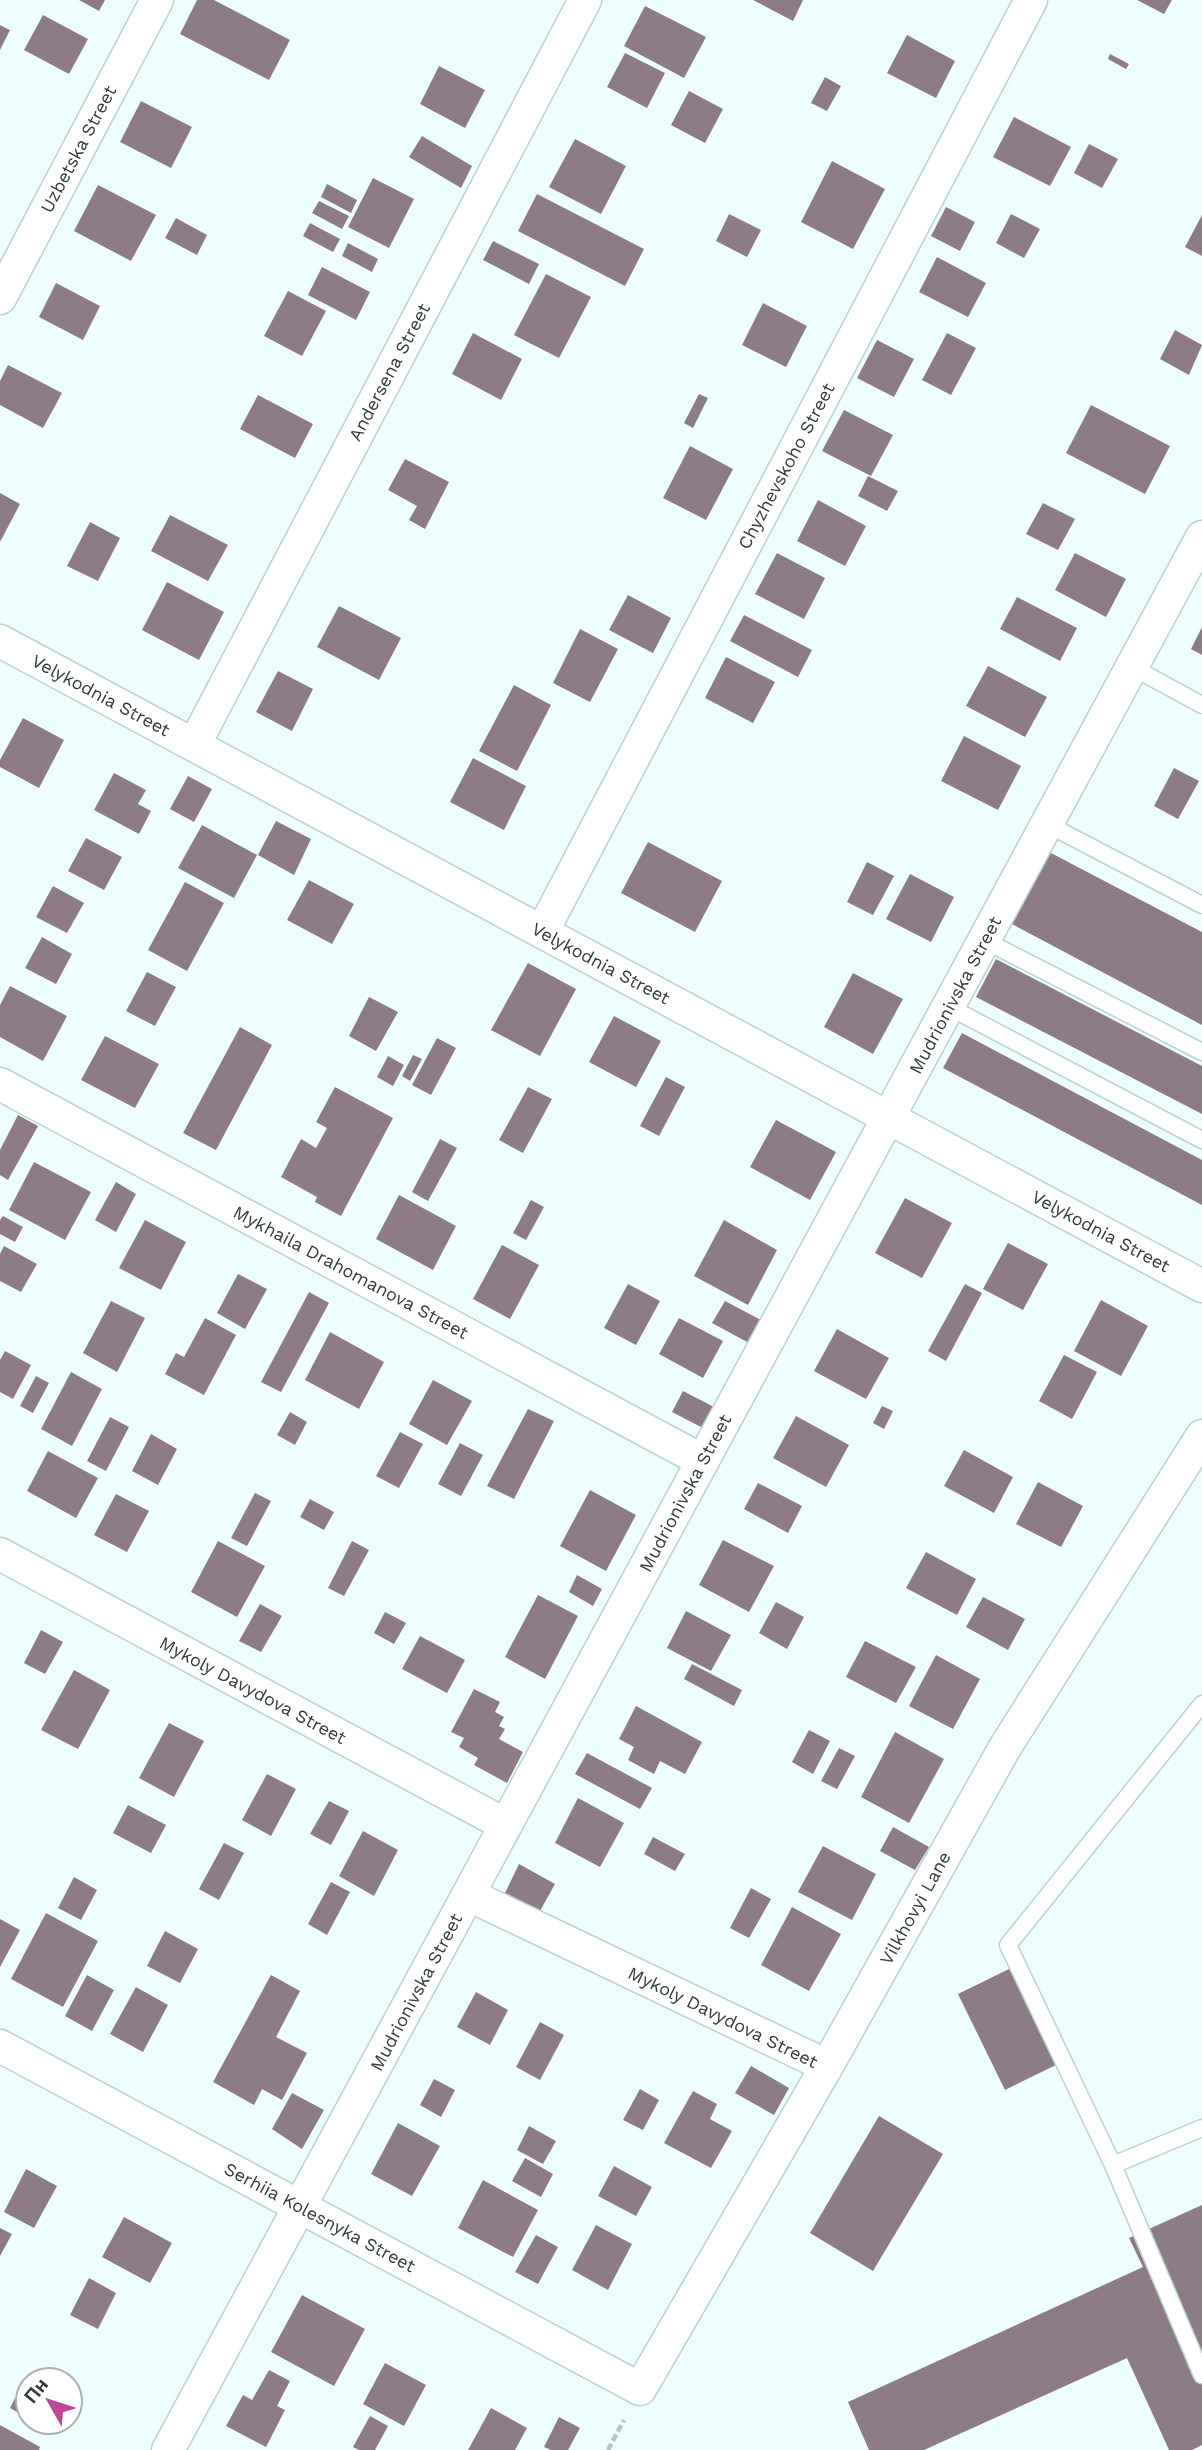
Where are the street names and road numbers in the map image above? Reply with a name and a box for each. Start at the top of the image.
street label: Uzbetska Street [36,82,121,216]
street label: Andersena Street [344,299,434,444]
street label: Chyzhevskoho Street [733,379,839,553]
street label: Velykodnia Street [28,650,174,741]
street label: Mudrionivska Street [905,912,1006,1077]
street label: Velykodnia Street [528,918,674,1009]
street label: Velykodnia Street [1028,1186,1174,1277]
street label: Mykhaila Drahomanova Street [230,1201,472,1343]
street label: Mudrionivska Street [635,1410,736,1575]
street label: Mykoly Davydova Street [156,1632,350,1748]
street label: Vilkhovyi Lane [875,1848,955,1968]
street label: Mudrionivska Street [366,1909,467,2074]
street label: Mykoly Davydova Street [625,1962,822,2072]
street label: Serhiia Kolesnyka Street [221,2158,420,2277]

